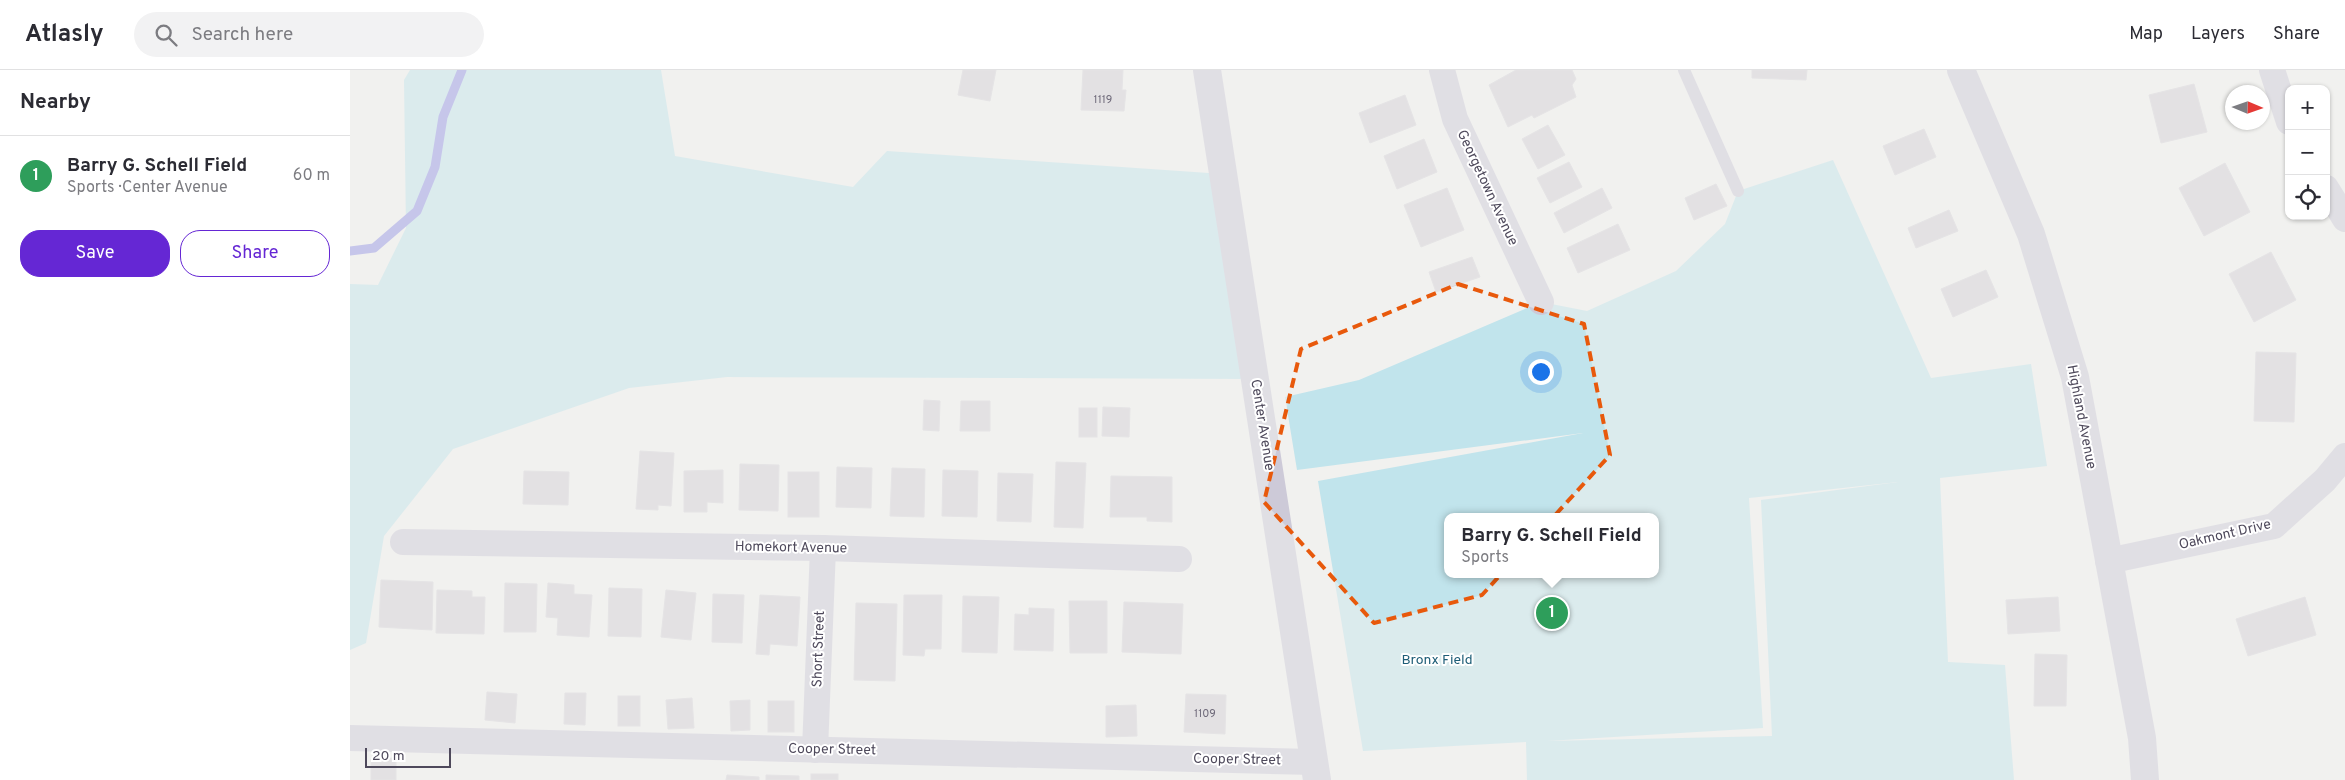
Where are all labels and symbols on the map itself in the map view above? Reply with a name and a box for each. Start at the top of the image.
north arrow [2225,85,2270,130]
house number: 1119 [1094,93,1112,107]
street label: Georgetown Avenue [1453,127,1521,249]
your location [1528,359,1554,385]
street label: Highland Avenue [2063,363,2099,471]
street label: Center Avenue [1246,378,1278,472]
street label: Oakmont Drive [2177,516,2273,554]
street label: Homekort Avenue [735,539,847,557]
pin: 1 [1536,594,1568,632]
street label: Short Street [809,610,829,688]
park label: Bronx Field [1401,652,1473,669]
house number: 1109 [1194,707,1216,721]
street label: Cooper Street [788,741,876,759]
scale bar [365,745,451,768]
street label: Cooper Street [1193,751,1281,769]

